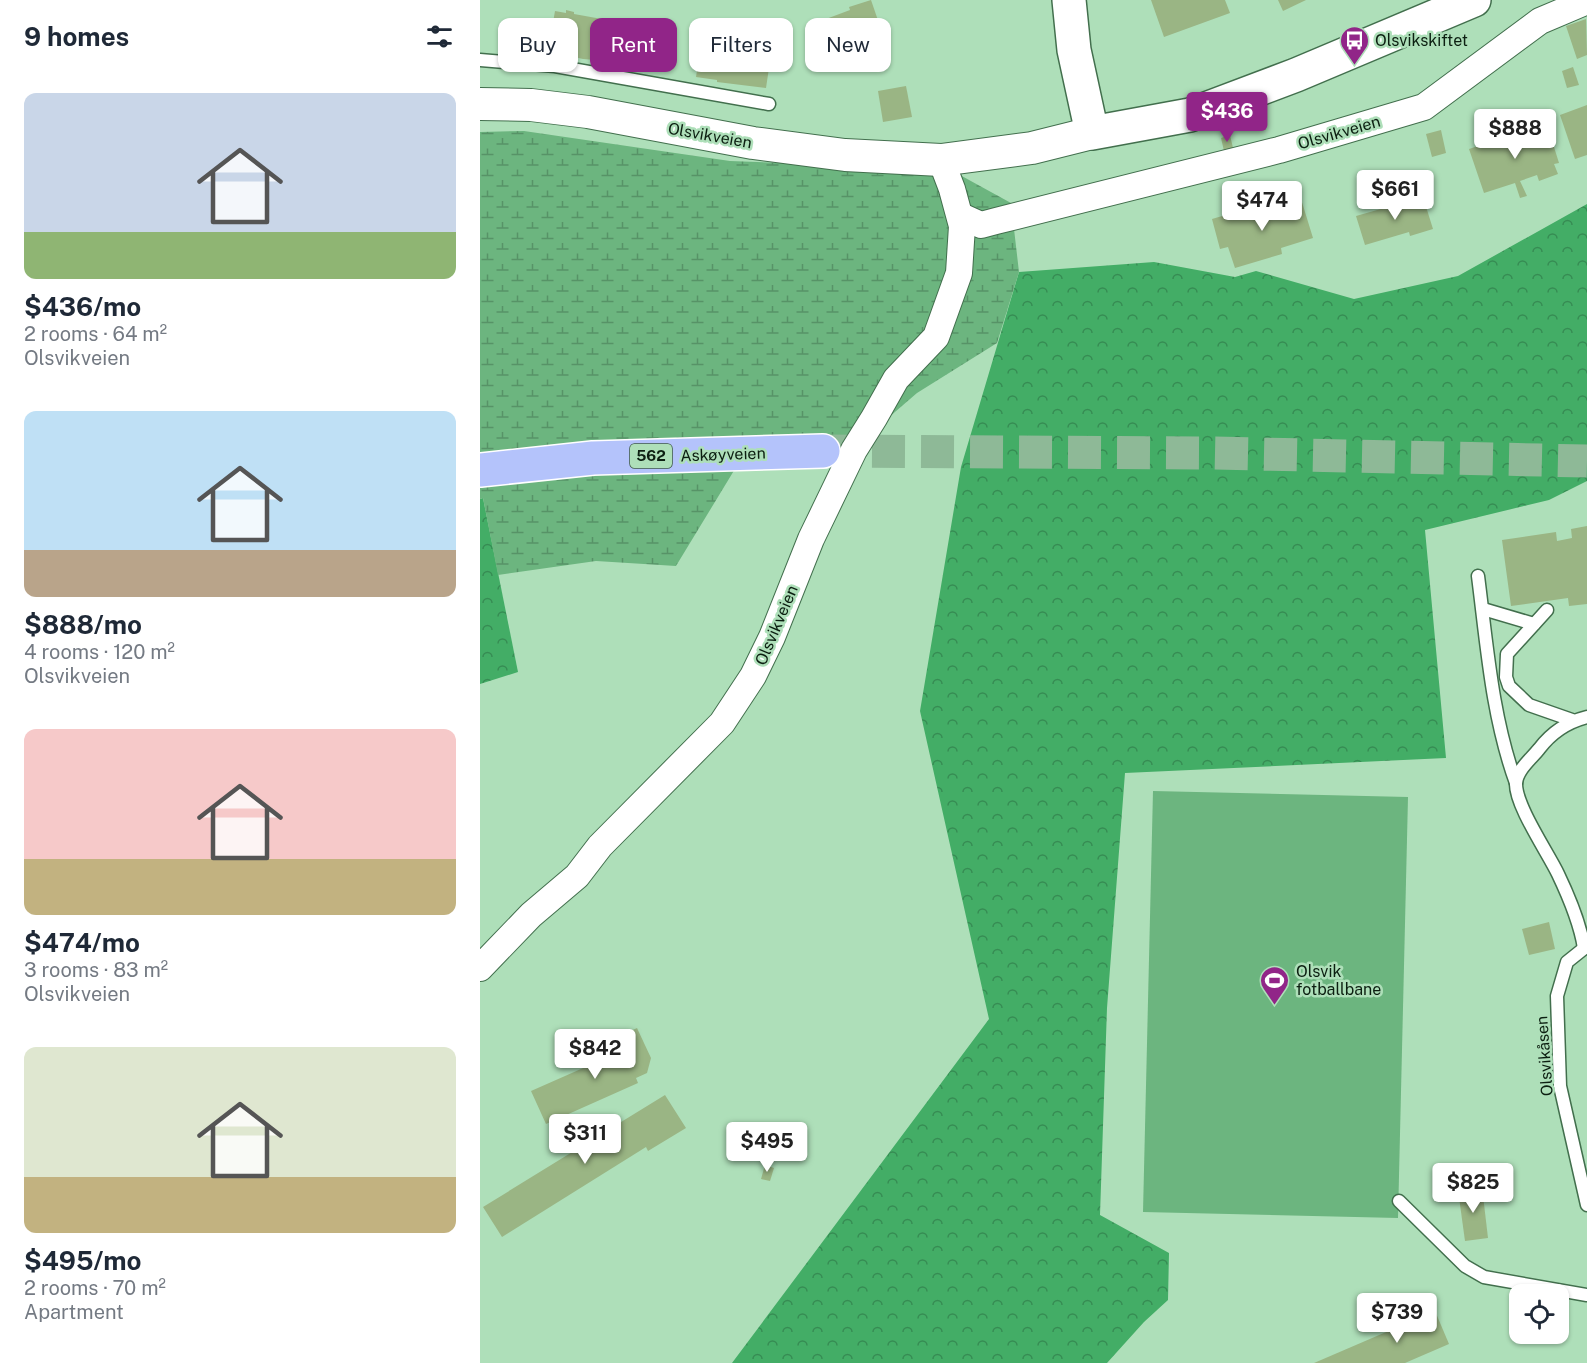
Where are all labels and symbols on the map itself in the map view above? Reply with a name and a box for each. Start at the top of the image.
bus stop icon: Olsvikskiftet [1338,24,1370,66]
place label: Olsvikskiftet [1375,31,1468,50]
pin: $436 [1191,92,1263,143]
pin: $888 [1479,109,1551,160]
street label: Olsvikveien [1296,112,1383,153]
street label: Olsvikveien [666,119,753,152]
pin: $661 [1359,170,1431,221]
pin: $474 [1226,181,1298,232]
road number: 562 [630,444,672,468]
street label: Askøyveien [680,444,766,465]
street label: Olsvikveien [751,582,802,668]
place label: Olsvik fotballbane [1296,962,1381,999]
sports icon: Olsvik fotballbane [1259,964,1291,1006]
street label: Olsvikåsen [1532,1015,1557,1097]
pin: $842 [559,1029,631,1080]
pin: $311 [549,1114,621,1165]
pin: $495 [731,1122,803,1173]
pin: $825 [1437,1163,1509,1214]
pin: $739 [1361,1293,1433,1344]

